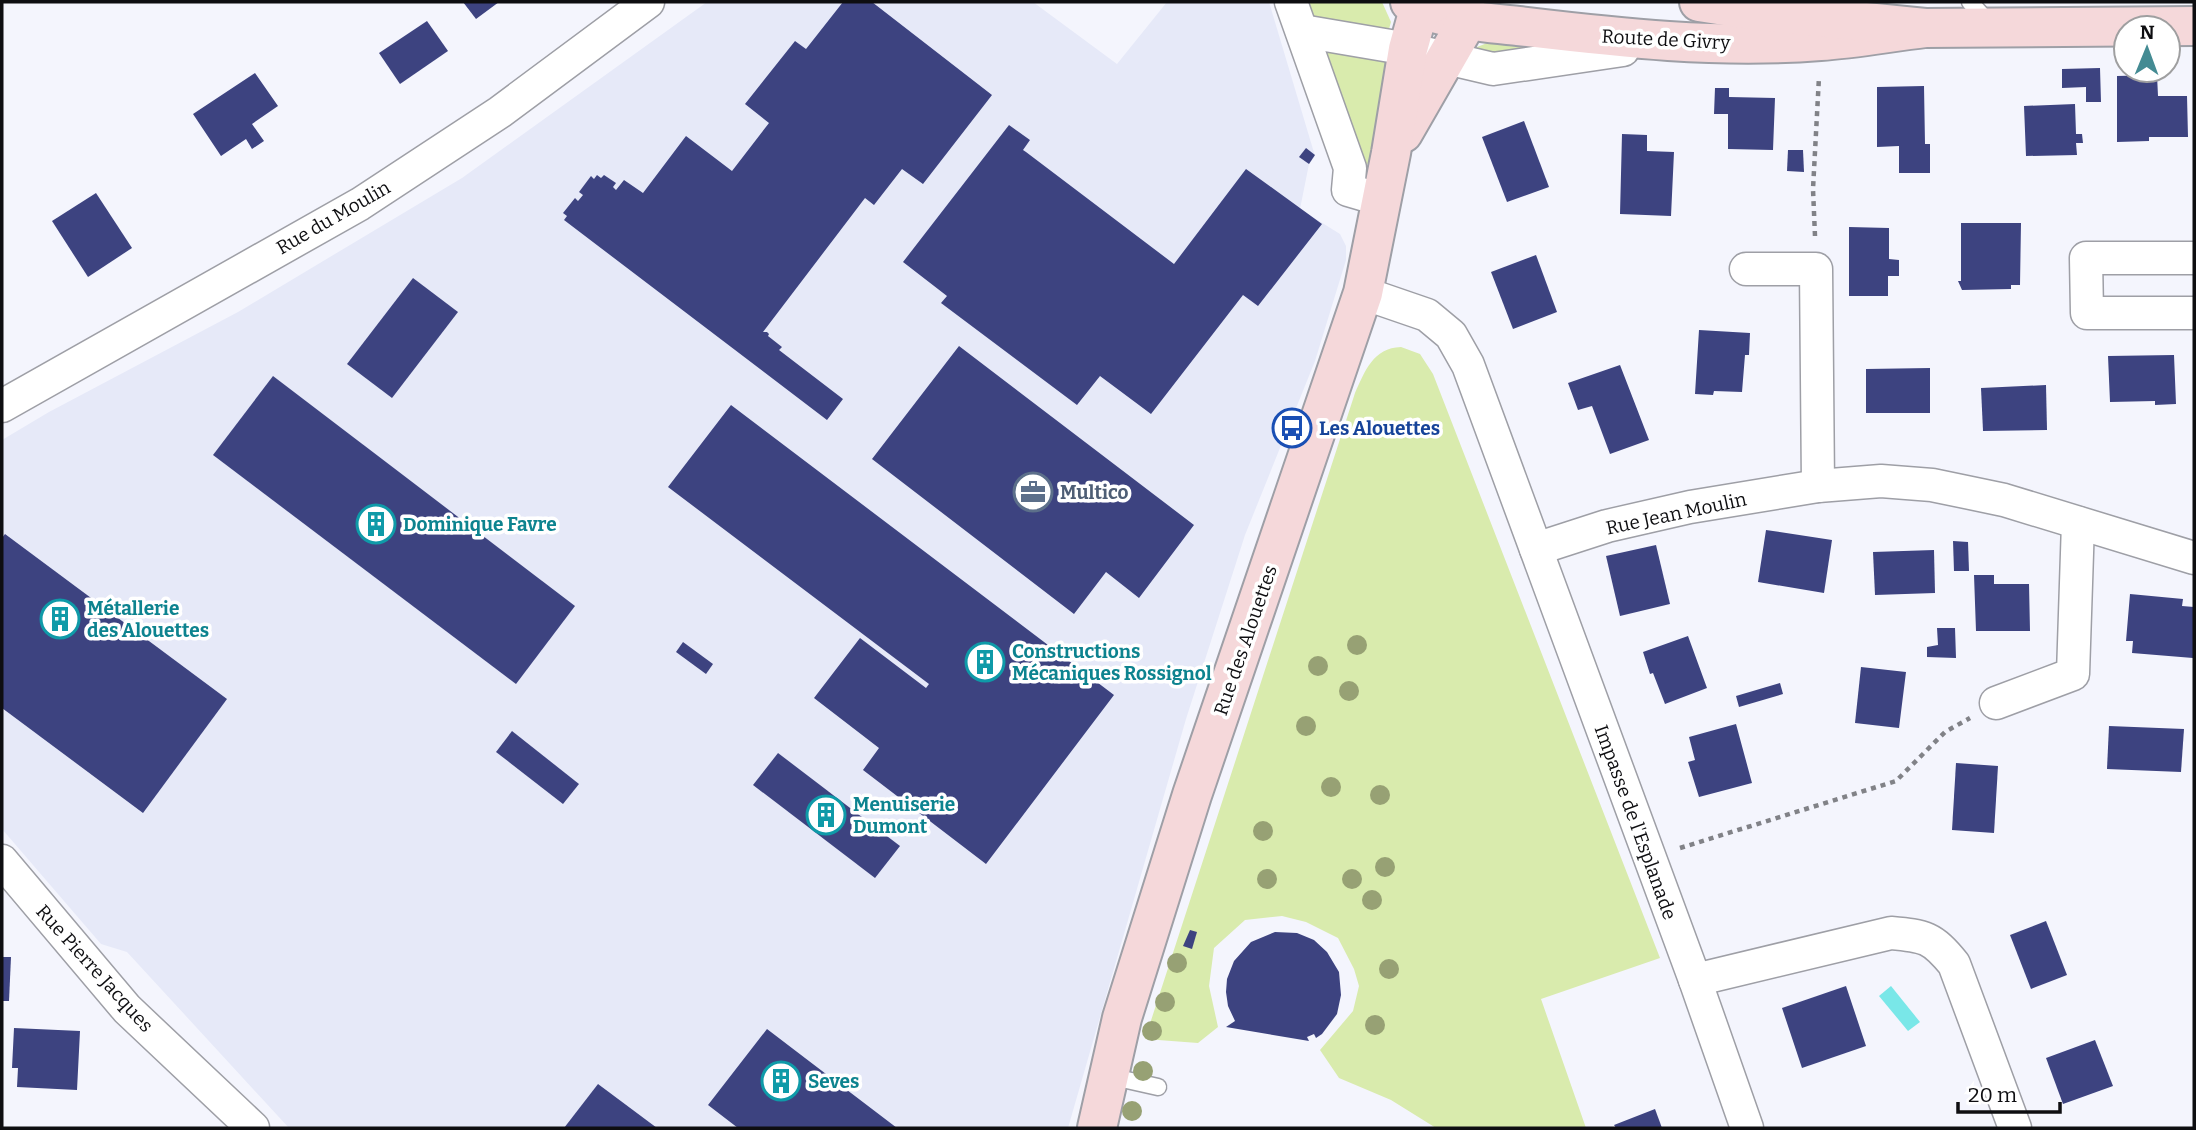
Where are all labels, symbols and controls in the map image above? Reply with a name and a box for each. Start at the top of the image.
north arrow [2112,14,2182,84]
text: N [2140,21,2155,44]
street label: Route de Givry [1601,25,1732,54]
street label: Rue du Moulin [272,176,394,259]
bus stop icon: Les Alouettes [1271,407,1313,449]
place label: Les Alouettes [1319,417,1440,440]
office icon: Multico [1012,471,1054,513]
place label: Multico [1060,481,1129,504]
street label: Rue Jean Moulin [1604,487,1749,540]
building icon: Dominique Favre [355,503,397,545]
place label: Dominique Favre [403,513,557,536]
street label: Rue des Alouettes [1209,562,1282,718]
place label: Métallerie des Alouettes [87,597,209,642]
building icon: Métallerie des Alouettes [39,598,81,640]
place label: Constructions Mécaniques Rossignol [1012,640,1212,685]
building icon: Constructions Mécaniques Rossignol [964,641,1006,683]
street label: Impasse de l'Esplanade [1590,722,1681,923]
place label: Menuiserie Dumont [853,793,955,838]
building icon: Menuiserie Dumont [805,794,847,836]
street label: Rue Pierre Jacques [31,900,158,1037]
building icon: Seves [760,1060,802,1102]
place label: Seves [808,1070,859,1093]
scale bar [1958,1070,2060,1114]
text: 20 m [1968,1082,2017,1108]

